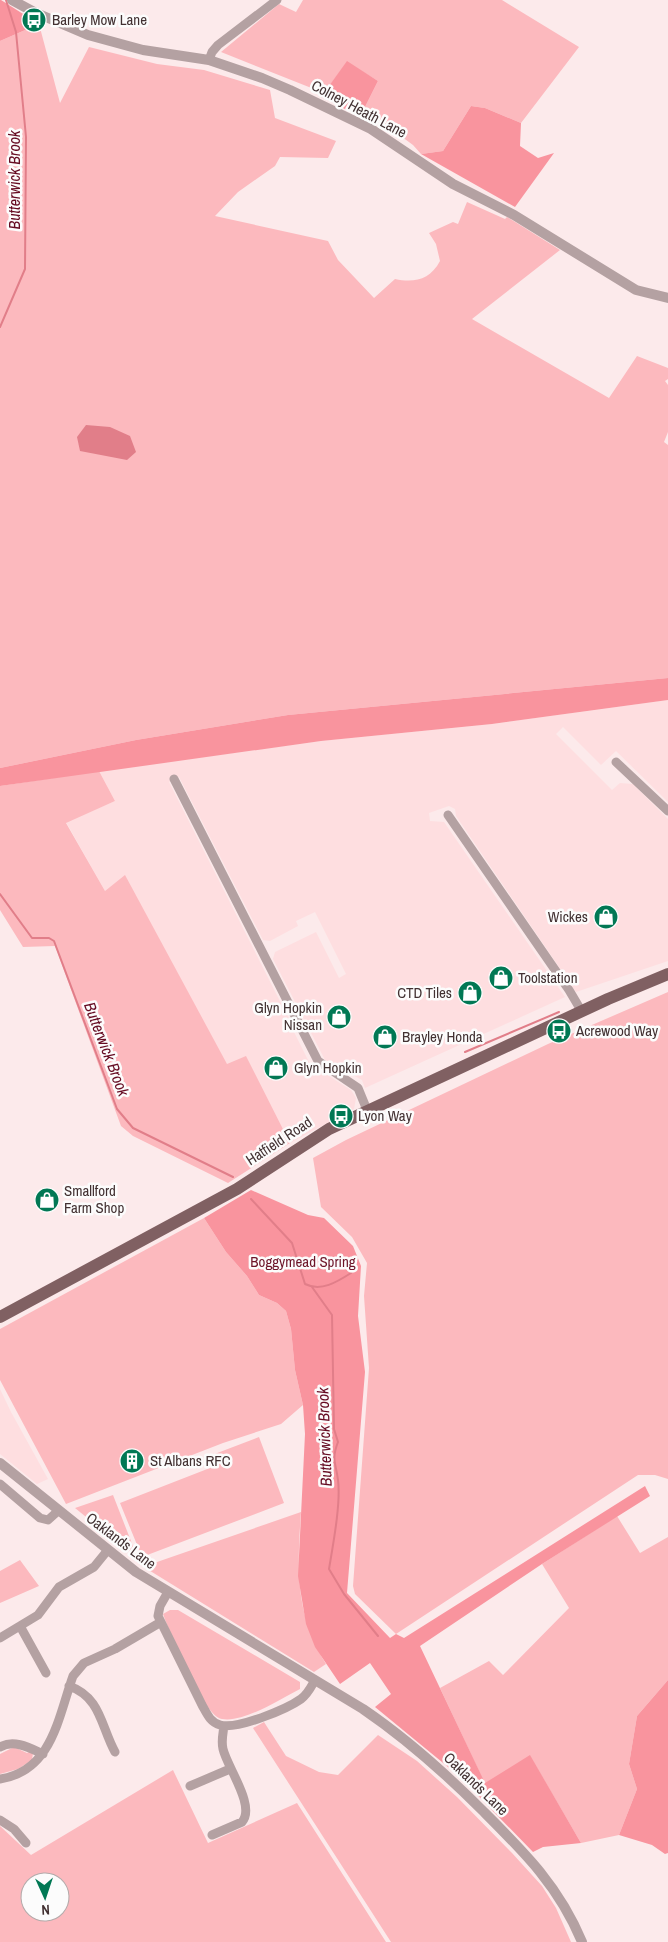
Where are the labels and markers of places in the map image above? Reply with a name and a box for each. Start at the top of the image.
bus stop icon: Barley Mow Lane [21,7,47,33]
place label: Barley Mow Lane [52,9,147,30]
shop icon: Wickes [593,904,619,930]
place label: Wickes [548,906,588,927]
shop icon: Toolstation [488,965,514,991]
place label: Toolstation [518,967,578,988]
shop icon: CTD Tiles [457,980,483,1006]
place label: CTD Tiles [397,982,452,1003]
place label: Glyn Hopkin Nissan [254,997,322,1035]
shop icon: Glyn Hopkin Nissan [326,1004,352,1030]
bus stop icon: Acrewood Way [546,1018,572,1044]
place label: Acrewood Way [575,1020,659,1041]
shop icon: Brayley Honda [372,1024,398,1050]
place label: Brayley Honda [402,1026,483,1047]
shop icon: Glyn Hopkin [263,1055,289,1081]
place label: Glyn Hopkin [294,1057,362,1078]
bus stop icon: Lyon Way [328,1103,354,1129]
place label: Lyon Way [358,1105,413,1126]
place label: Smallford Farm Shop [64,1180,124,1218]
shop icon: Smallford Farm Shop [34,1187,60,1213]
building icon: St Albans RFC [119,1448,145,1474]
place label: St Albans RFC [150,1450,231,1471]

